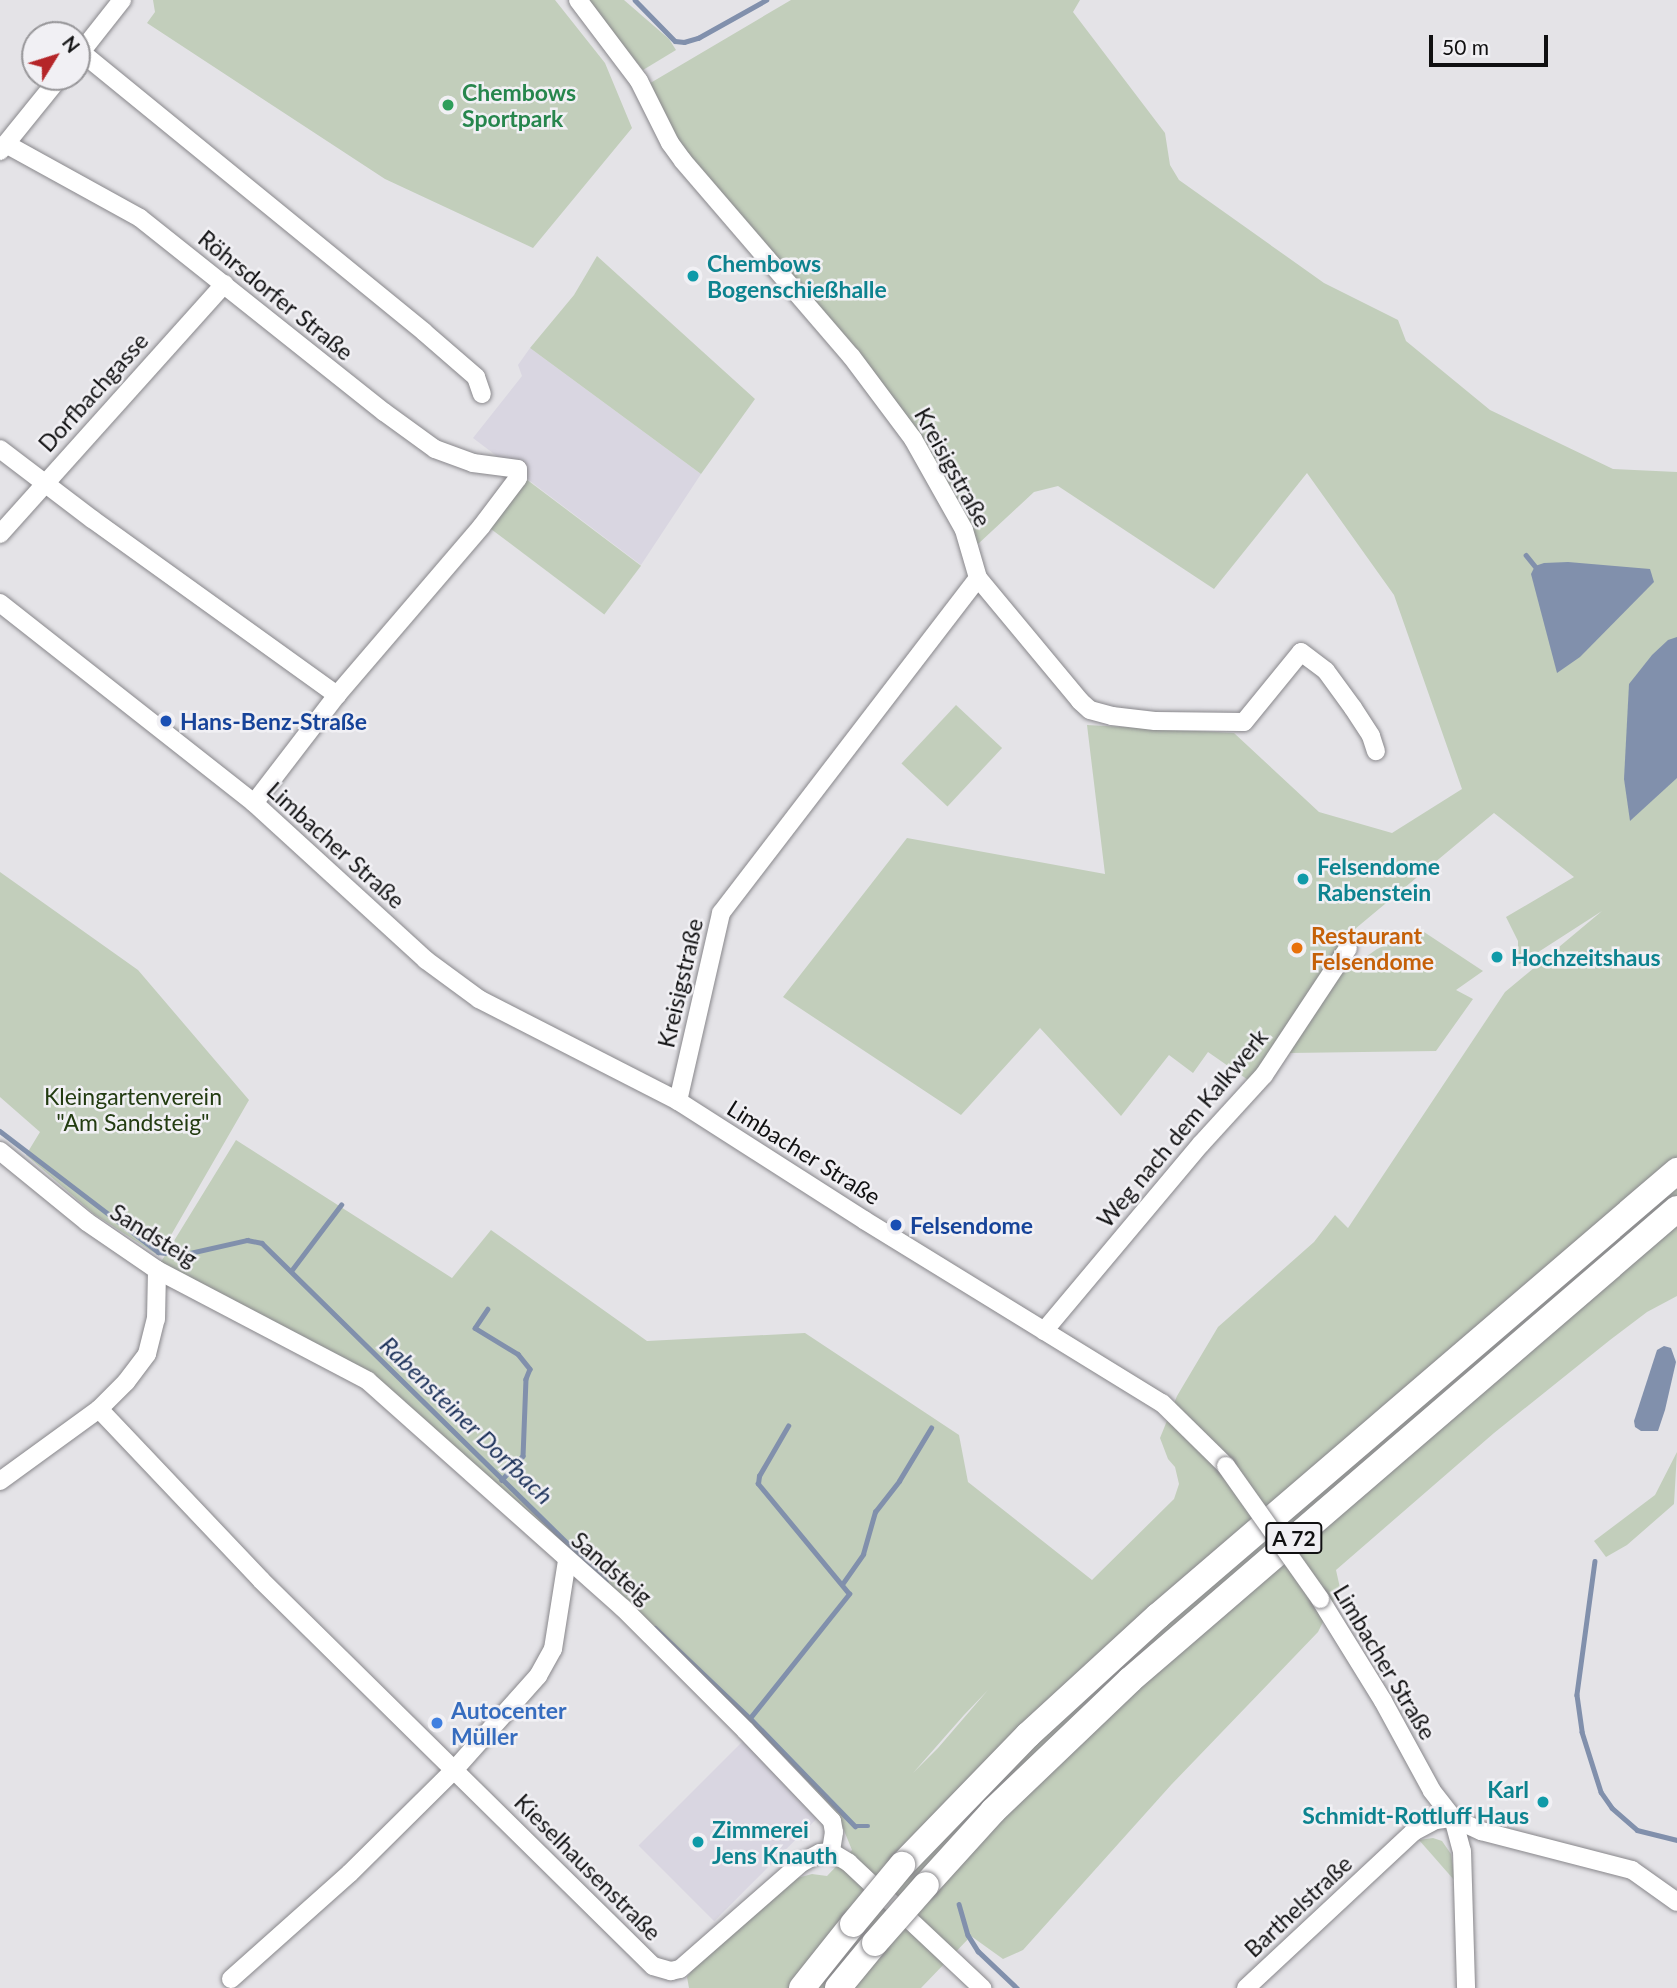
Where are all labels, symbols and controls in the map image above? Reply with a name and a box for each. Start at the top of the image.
north arrow [21,21,91,91]
scale bar [1432,21,1551,65]
text: N [58,31,85,57]
text: 50 m [1442,34,1489,59]
place label: Chembows Sportpark [462,78,576,132]
marker: Chembows Sportpark [440,97,456,113]
street label: Röhrsdorfer Straße [193,224,359,366]
place label: Chembows Bogenschießhalle [707,249,887,303]
marker: Chembows Bogenschießhalle [685,268,701,284]
street label: Dorfbachgasse [32,327,154,457]
street label: Kreisigstraße [909,403,997,531]
place label: Hans-Benz-Straße [180,707,367,735]
marker: Hans-Benz-Straße [158,713,174,729]
street label: Limbacher Straße [261,776,411,914]
place label: Felsendome Rabenstein [1317,852,1440,906]
marker: Felsendome Rabenstein [1295,871,1311,887]
street label: Kreisigstraße [652,916,708,1050]
place label: Restaurant Felsendome [1311,921,1434,975]
marker: Restaurant Felsendome [1289,940,1305,956]
place label: Hochzeitshaus [1511,943,1661,971]
marker: Hochzeitshaus [1489,949,1505,965]
street label: Weg nach dem Kalkwerk [1091,1023,1273,1233]
park label: Kleingartenverein "Am Sandsteig" [44,1082,222,1136]
street label: Limbacher Straße [722,1094,886,1210]
street label: Sandsteig [105,1198,203,1272]
place label: Felsendome [910,1211,1033,1239]
marker: Felsendome [888,1217,904,1233]
water label: Rabensteiner Dorfbach [374,1330,560,1510]
road number: A 72 [1264,1520,1324,1556]
street label: Sandsteig [566,1526,658,1610]
street label: Limbacher Straße [1328,1579,1442,1745]
place label: Autocenter Müller [451,1696,567,1750]
marker: Autocenter Müller [429,1715,445,1731]
place label: Karl Schmidt-Rottluff Haus [1302,1775,1529,1829]
street label: Kieselhausenstraße [509,1788,667,1946]
marker: Karl Schmidt-Rottluff Haus [1535,1794,1551,1810]
place label: Zimmerei Jens Knauth [712,1815,837,1869]
marker: Zimmerei Jens Knauth [690,1834,706,1850]
street label: Barthelstraße [1239,1849,1357,1963]

